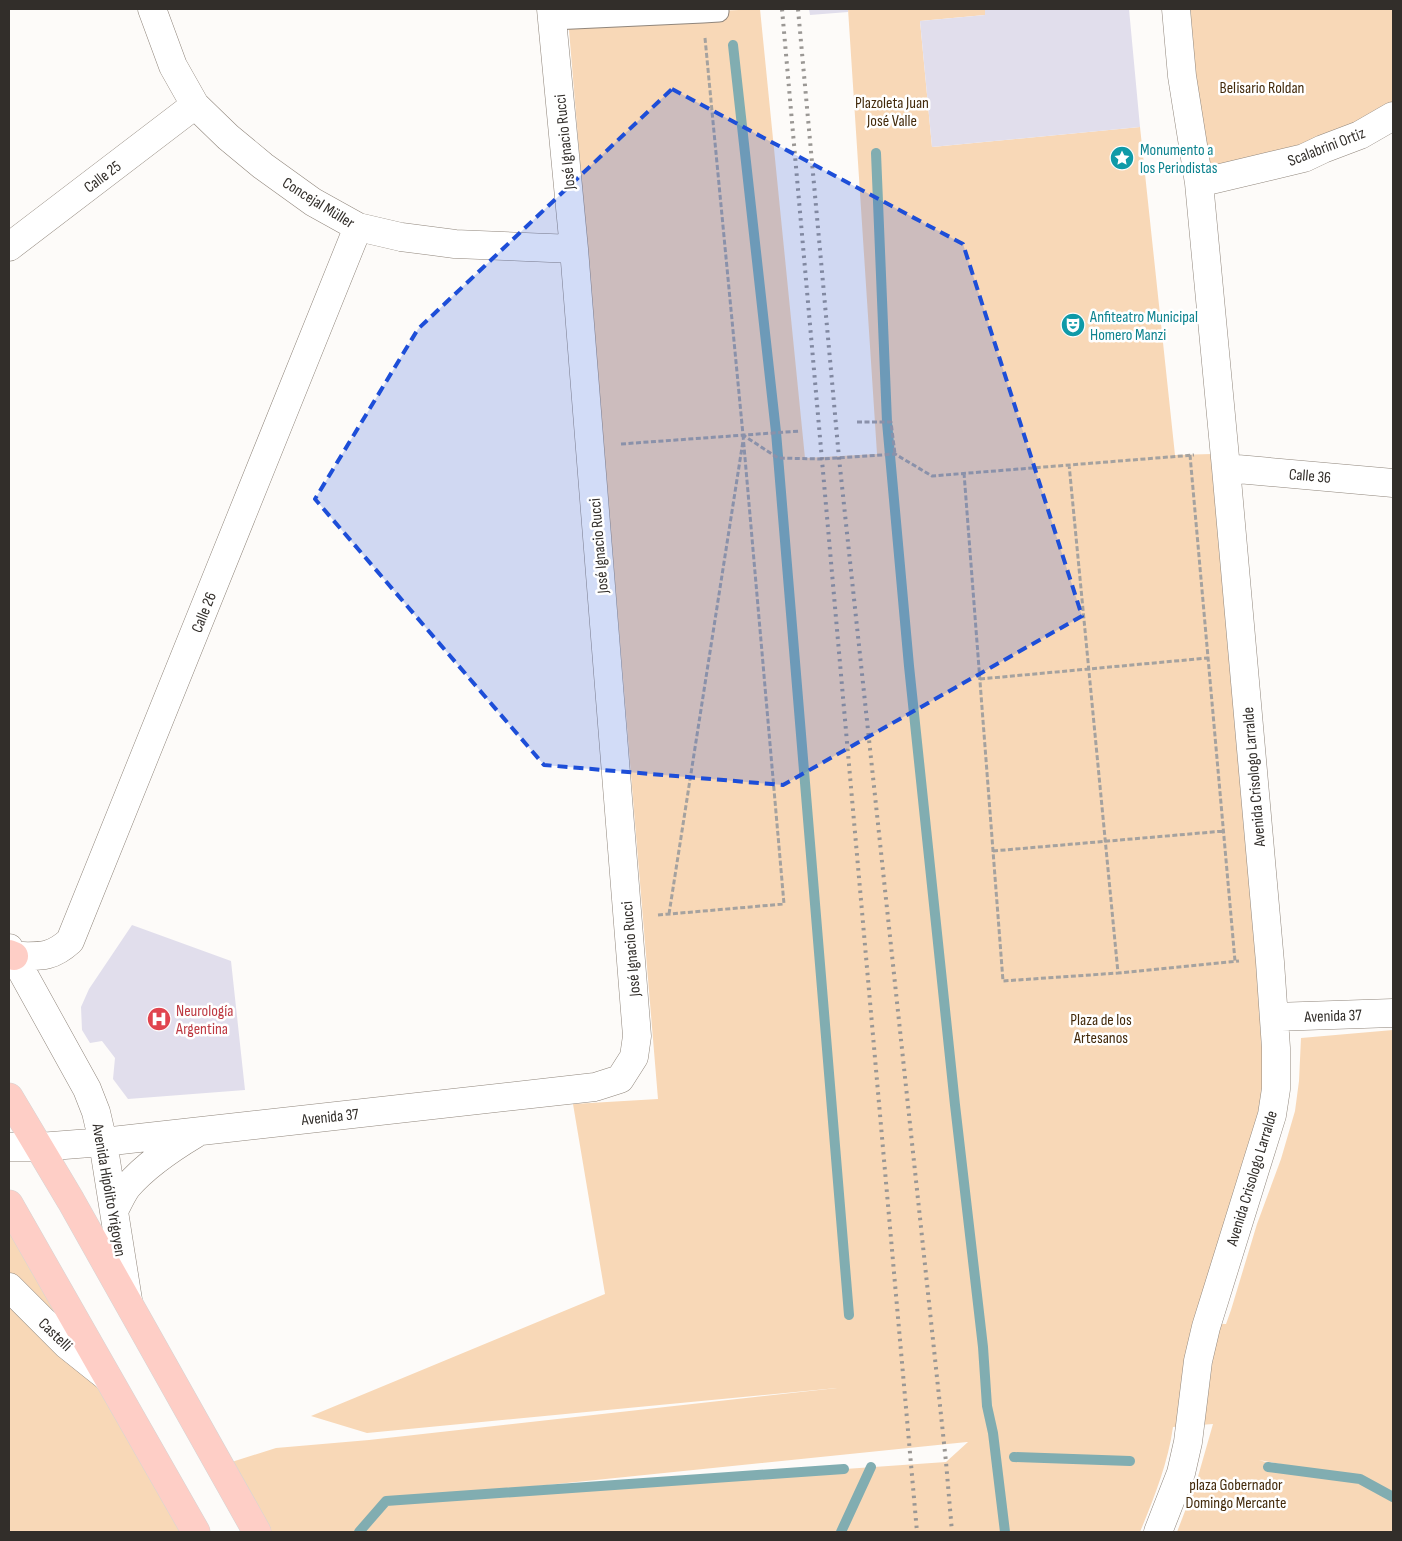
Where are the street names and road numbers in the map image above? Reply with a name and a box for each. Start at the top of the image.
street label: José Ignacio Rucci [551,93,580,191]
street label: Scalabrini Ortiz [1285,124,1368,171]
street label: Calle 25 [81,157,125,197]
street label: Concejal Müller [279,174,358,233]
street label: Calle 36 [1288,465,1332,488]
street label: José Ignacio Rucci [586,497,613,595]
street label: Calle 26 [188,589,221,636]
street label: Avenida Crisologo Larralde [1239,706,1270,849]
street label: José Ignacio Rucci [618,900,645,998]
street label: Avenida 37 [1303,1006,1363,1027]
street label: Avenida 37 [300,1105,360,1130]
street label: Avenida Crisologo Larralde [1223,1109,1282,1249]
street label: Avenida Hipólito Yrigoyen [87,1121,130,1258]
street label: Castelli [34,1314,76,1356]

